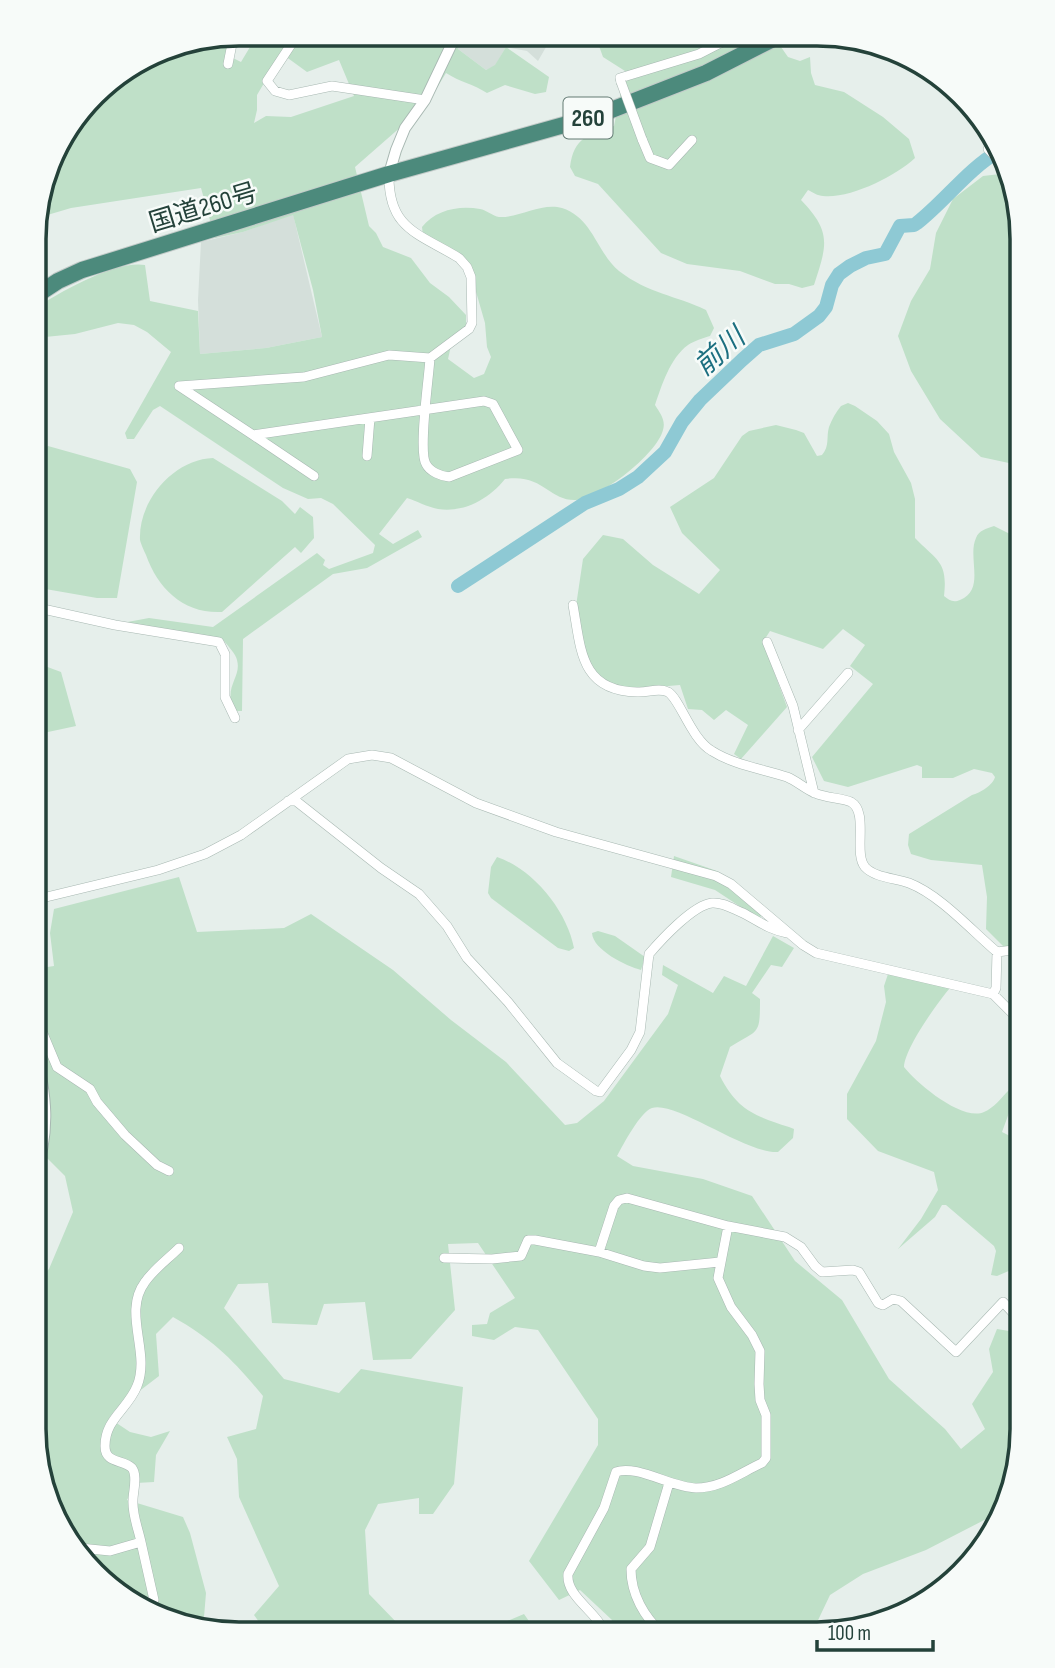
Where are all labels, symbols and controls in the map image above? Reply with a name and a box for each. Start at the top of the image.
road number: 260 [564,98,612,138]
street label: 国道260号 [145,177,261,240]
water label: 前川 [688,319,754,383]
scale bar [817,1608,932,1652]
text: 100 m [828,1621,871,1646]

